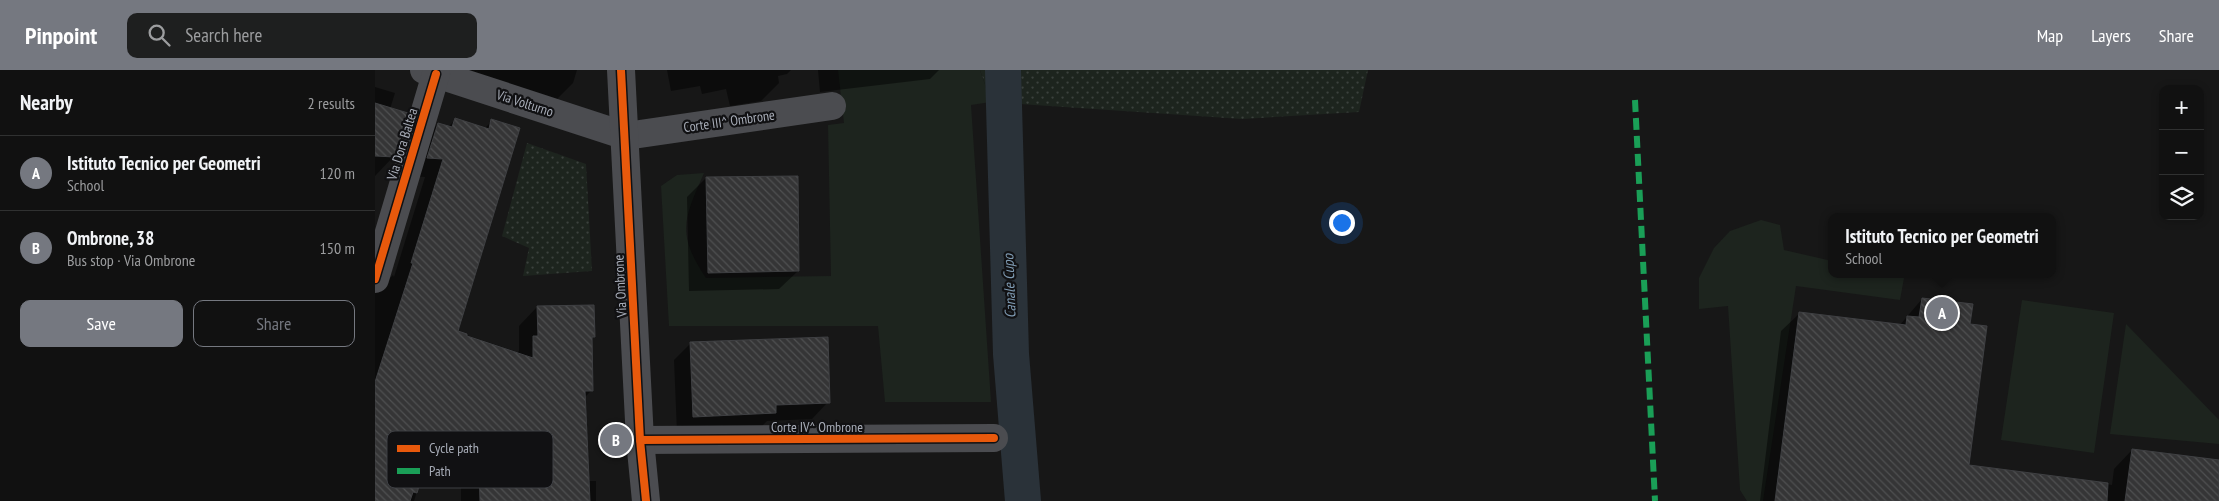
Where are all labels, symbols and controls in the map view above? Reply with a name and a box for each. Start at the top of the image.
search box [127,13,477,58]
text: Pinpoint [25,20,97,51]
icon: search [145,21,173,49]
text: Search here [185,23,262,47]
text: Map [2037,24,2063,47]
text: Layers [2091,24,2131,47]
text: Share [2159,24,2194,47]
street label: Via Volturno [493,85,556,121]
map controls [2159,85,2204,220]
button: + [2159,85,2204,130]
text: Nearby [20,89,73,116]
text: 2 results [308,93,355,113]
street label: Via Dora Baltea [382,106,421,183]
street label: Corte III^ Ombrone [682,106,776,136]
button: − [2159,130,2204,175]
text: Istituto Tecnico per Geometri [67,151,261,175]
text: A [32,163,40,183]
text: 120 m [320,163,355,183]
text: School [67,175,104,195]
button: layers [2159,175,2204,220]
your location [1329,210,1355,236]
popup [1828,213,2056,278]
text: Istituto Tecnico per Geometri [1845,224,2039,248]
text: Ombrone, 38 [67,226,154,250]
text: B [32,238,40,258]
text: 150 m [320,238,355,258]
text: School [1845,248,1882,268]
text: Bus stop · Via Ombrone [67,250,195,270]
water label: Canale Cupo [998,252,1020,318]
street label: Via Ombrone [609,254,631,319]
pin: A [1926,294,1958,332]
button: Save [20,300,183,347]
button: Share [193,300,355,347]
street label: Corte IV^ Ombrone [771,418,863,436]
pin: B [600,421,632,459]
legend [387,431,553,488]
text: Cycle path [429,439,479,457]
text: Path [429,462,451,480]

